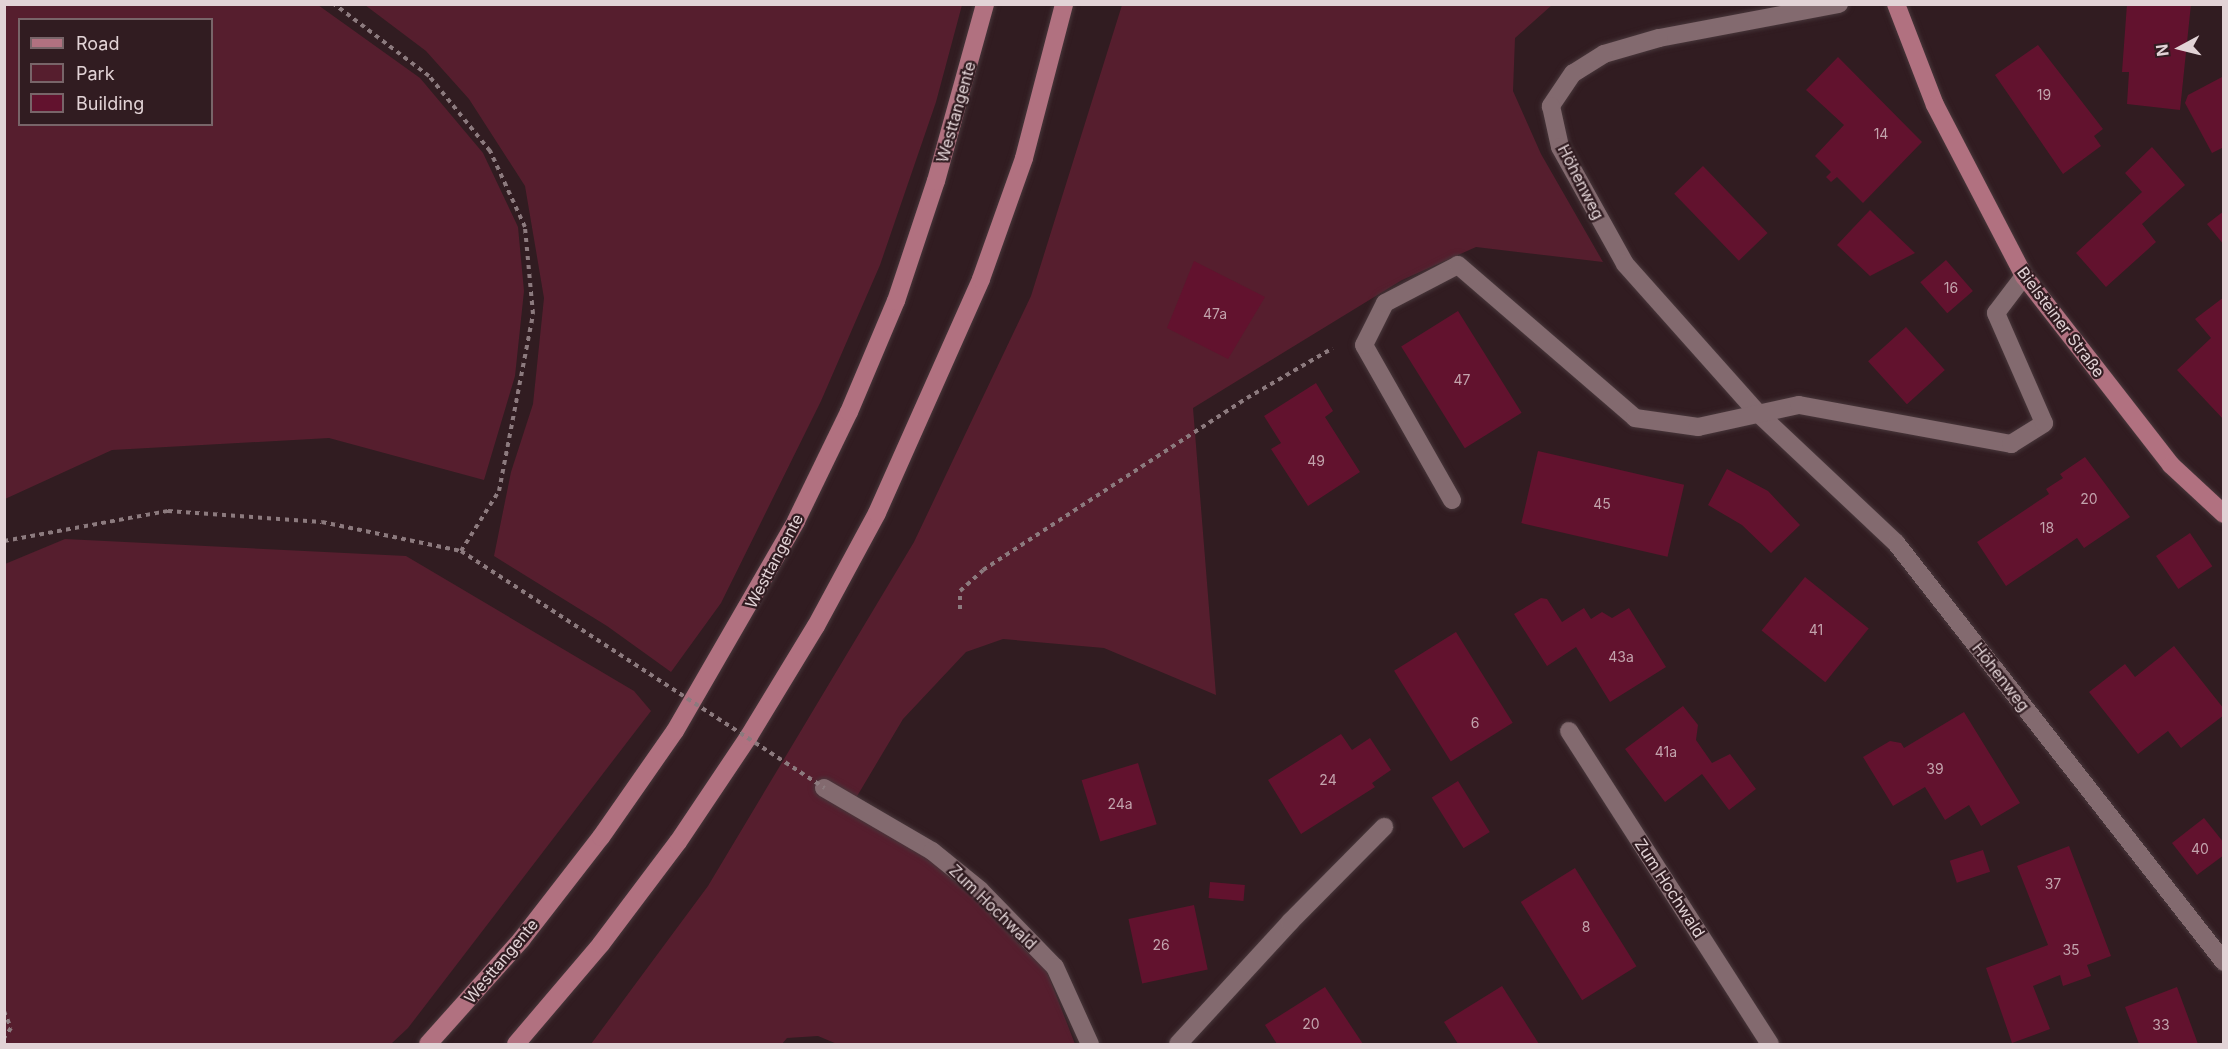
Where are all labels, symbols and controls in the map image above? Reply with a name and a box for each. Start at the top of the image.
legend [18,18,213,126]
north arrow [2150,18,2210,78]
text: Road [76,33,119,54]
text: N [2151,43,2173,57]
street label: Westtangente [932,59,980,165]
text: Park [76,63,115,84]
house number: 19 [2037,87,2051,103]
text: Building [76,93,144,114]
house number: 14 [1874,126,1888,142]
street label: Höhenweg [1554,141,1608,223]
street label: Bielsteiner Straße [2013,263,2109,381]
house number: 16 [1944,280,1958,296]
house number: 47a [1203,306,1227,322]
house number: 47 [1454,372,1470,388]
house number: 49 [1307,453,1325,469]
house number: 20 [2080,491,2098,507]
house number: 45 [1593,496,1611,512]
street label: Westtangente [741,510,807,612]
house number: 18 [2040,520,2054,536]
house number: 41 [1809,622,1823,638]
street label: Höhenweg [1968,639,2034,715]
house number: 43a [1608,649,1634,665]
house number: 6 [1471,715,1479,731]
house number: 41a [1655,744,1677,760]
house number: 39 [1926,761,1944,777]
house number: 24 [1319,772,1337,788]
house number: 24a [1107,796,1133,812]
street label: Zum Hochwald [1631,835,1709,941]
house number: 40 [2191,841,2209,857]
street label: Zum Hochwald [945,861,1041,953]
house number: 37 [2045,876,2061,892]
street label: Westtangente [460,915,542,1007]
house number: 8 [1582,919,1590,935]
house number: 26 [1152,937,1170,953]
house number: 35 [2062,942,2080,958]
house number: 20 [1302,1016,1320,1032]
house number: 33 [2152,1017,2170,1033]

